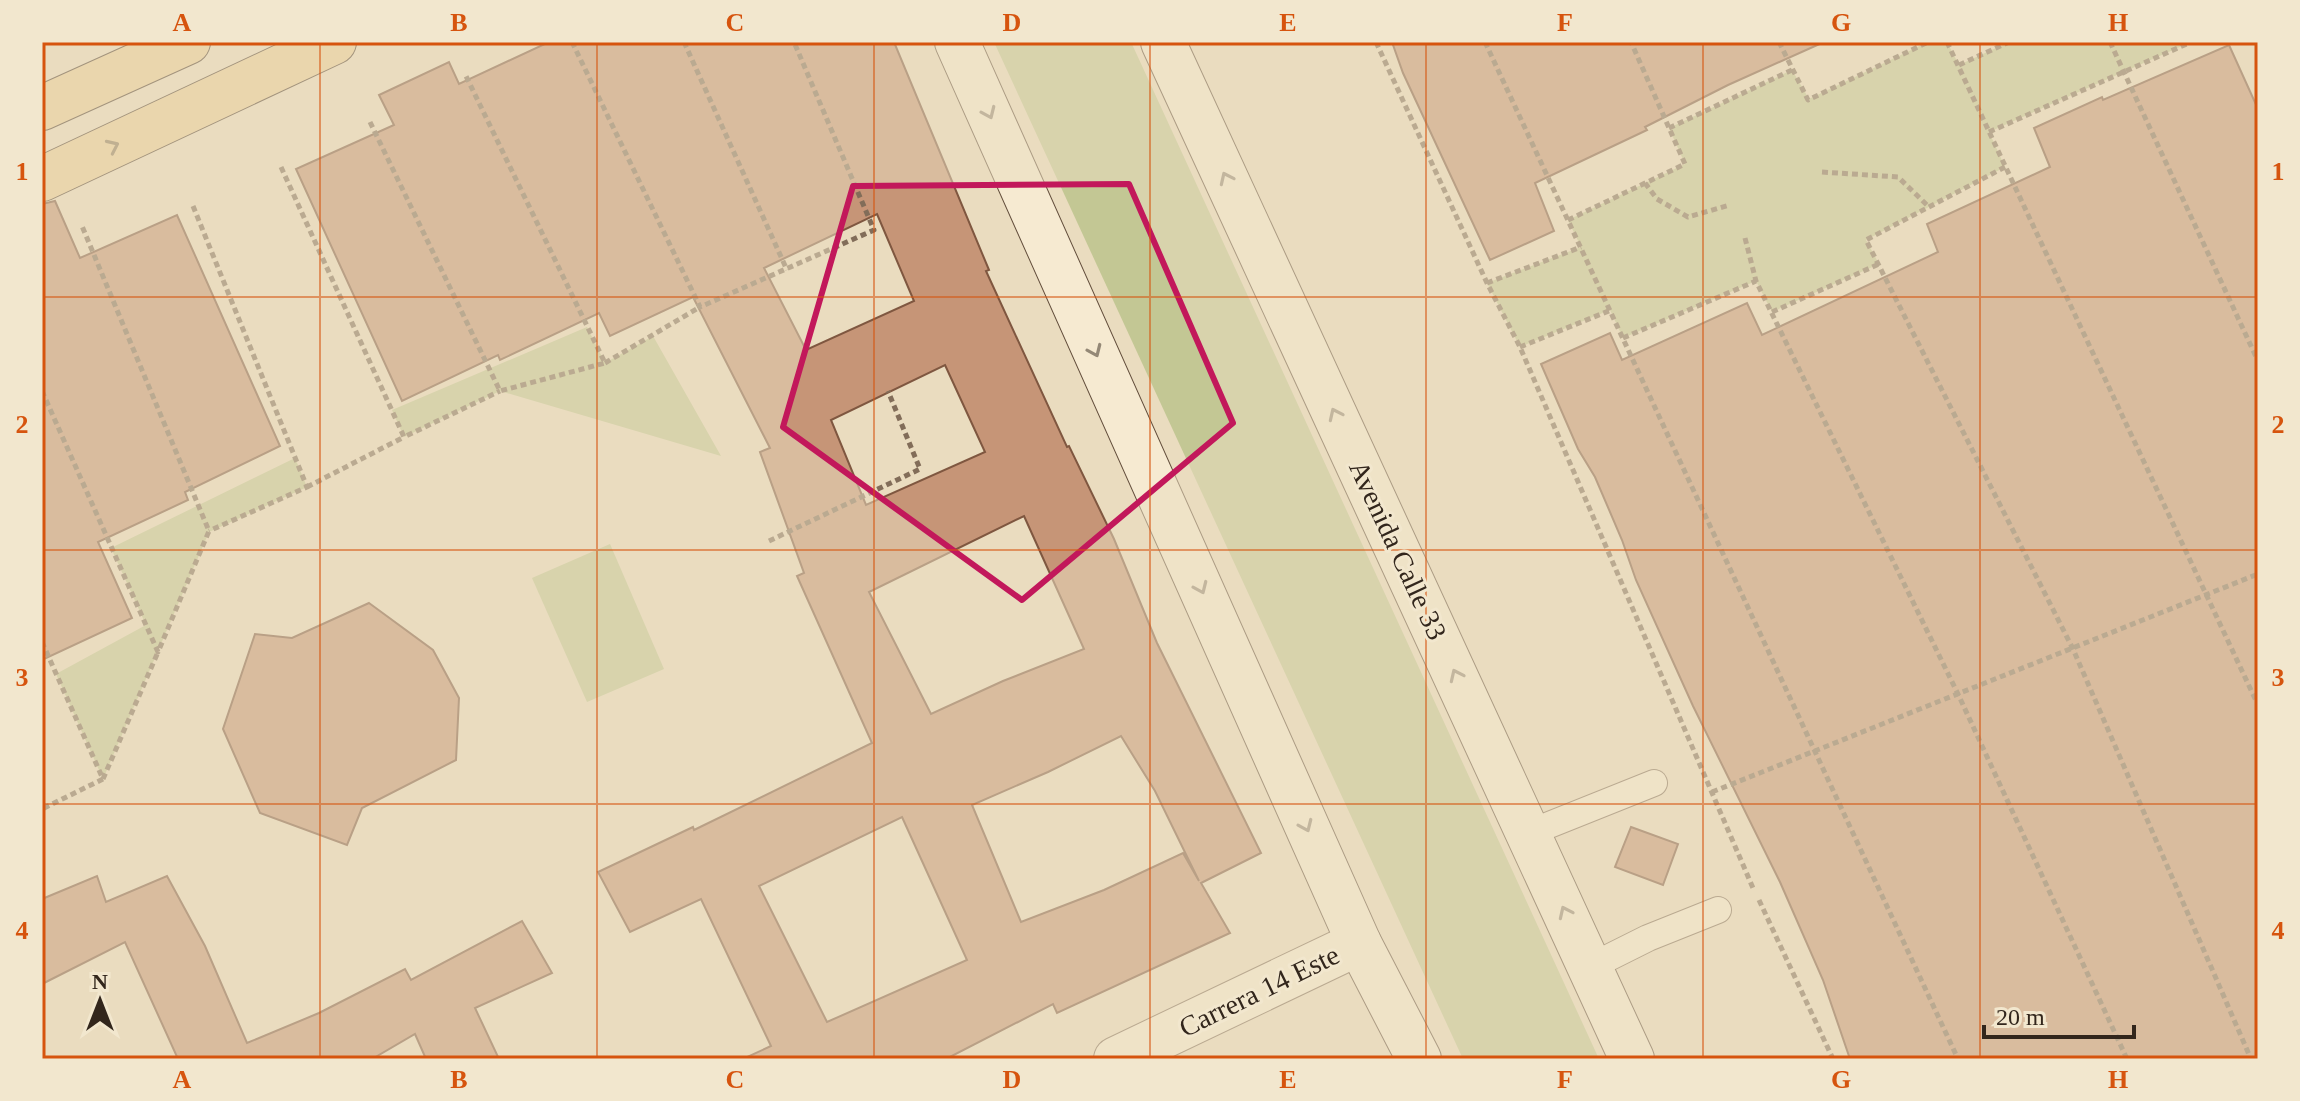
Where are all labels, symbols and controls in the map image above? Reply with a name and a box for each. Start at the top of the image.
text: A [173,8,192,37]
text: B [450,8,468,37]
text: C [726,8,744,37]
text: D [1003,8,1021,37]
text: E [1279,8,1297,37]
text: F [1557,8,1573,37]
text: G [1831,8,1851,37]
text: H [2108,8,2128,37]
one-way arrow [979,105,995,119]
one-way arrow [104,140,119,156]
text: 1 [16,157,29,186]
text: 1 [2272,157,2285,186]
one-way arrow [1220,172,1236,186]
one-way arrow [1085,343,1101,357]
one-way arrow [1329,408,1345,422]
text: 2 [16,410,29,439]
text: 2 [2272,410,2285,439]
street label: Avenida Calle 33 [1343,456,1453,644]
one-way arrow [1191,580,1207,594]
text: 3 [16,663,29,692]
text: 3 [2272,663,2285,692]
one-way arrow [1450,669,1466,684]
one-way arrow [1297,818,1313,832]
one-way arrow [1558,905,1574,920]
text: 4 [16,916,29,945]
text: 4 [2272,916,2285,945]
street label: Carrera 14 Este [1174,939,1344,1043]
north arrow [60,961,140,1041]
text: N [92,969,108,994]
scale bar [1984,989,2134,1039]
text: 20 m [1996,1004,2045,1030]
text: A [173,1065,192,1094]
text: B [450,1065,468,1094]
text: C [726,1065,744,1094]
text: D [1003,1065,1021,1094]
text: E [1279,1065,1297,1094]
text: F [1557,1065,1573,1094]
text: G [1831,1065,1851,1094]
text: H [2108,1065,2128,1094]

